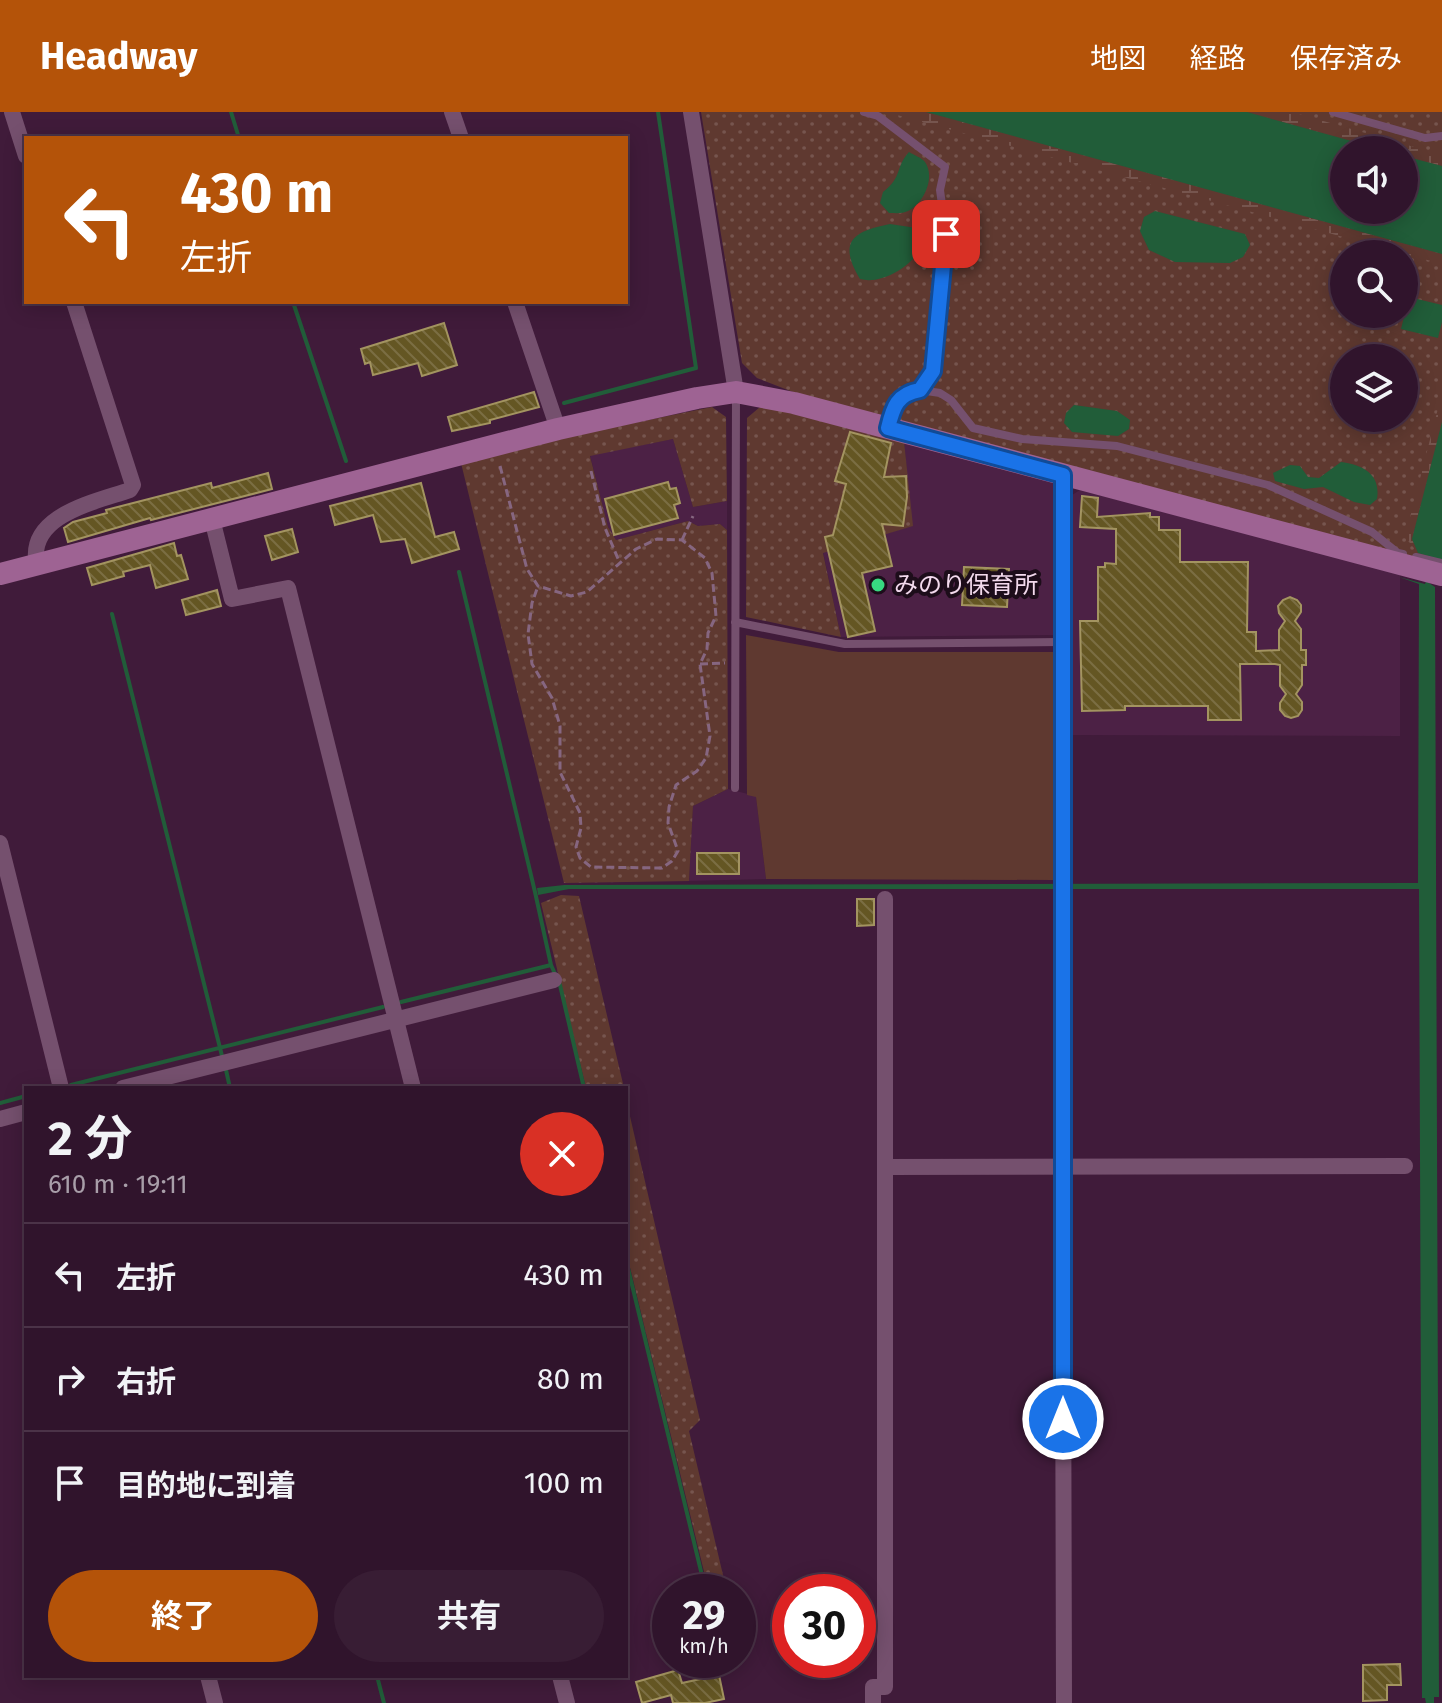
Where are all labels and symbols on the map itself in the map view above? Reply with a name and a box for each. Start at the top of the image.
pin [912,200,980,268]
place label: みのり保育所 [894,571,1038,599]
marker: みのり保育所 [869,576,887,594]
position arrow [1021,1377,1105,1461]
speed limit sign: 30 [772,1574,876,1678]

